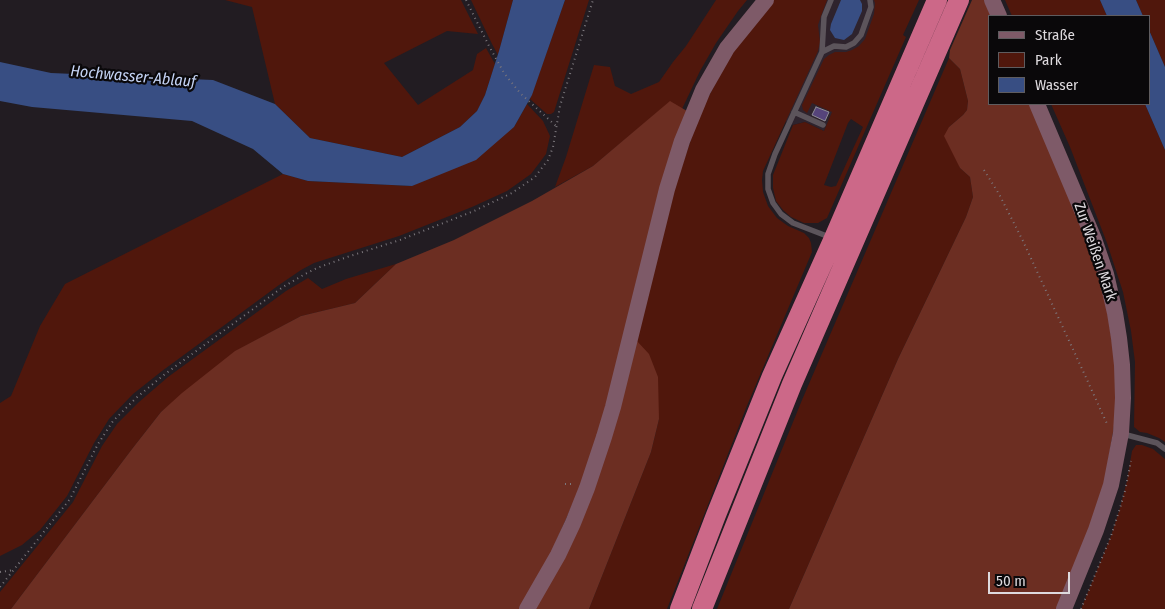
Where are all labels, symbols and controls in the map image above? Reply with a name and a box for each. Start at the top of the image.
legend [988,15,1150,105]
text: Straße [1035,26,1075,44]
text: Park [1035,51,1062,69]
water label: Hochwasser-Ablauf [70,62,196,92]
text: Wasser [1035,76,1078,94]
street label: Zur Weißen Mark [1070,200,1120,304]
scale bar [990,562,1072,594]
text: 50 m [996,572,1026,590]

